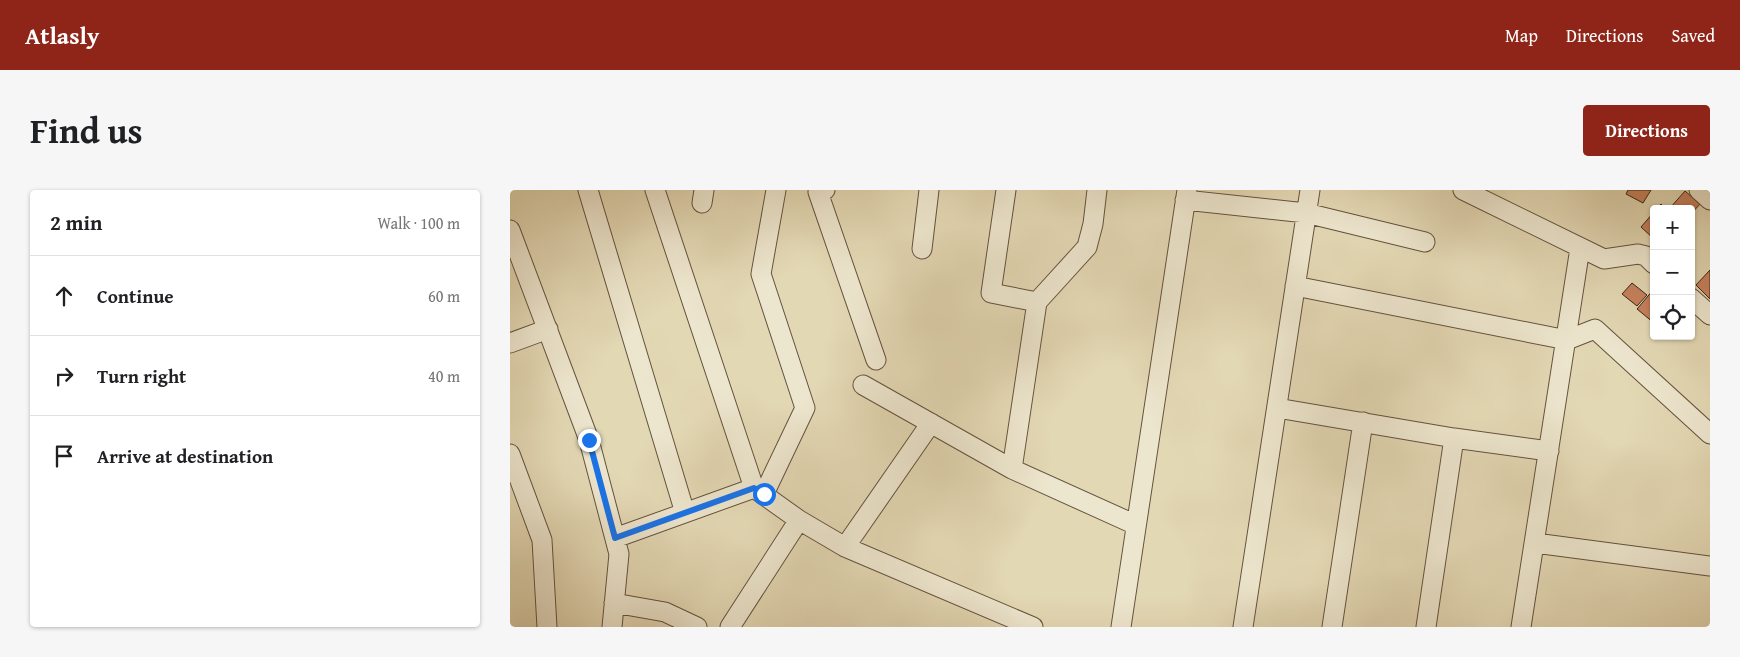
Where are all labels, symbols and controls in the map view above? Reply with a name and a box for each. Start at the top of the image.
text: Atlasly [25,18,99,53]
text: Map [1505,22,1538,49]
text: Directions [1566,22,1643,49]
text: Saved [1671,22,1715,49]
text: Find us [30,105,143,156]
button: Directions [1583,105,1710,156]
map controls [1650,205,1695,340]
button: + [1650,205,1695,250]
text: 2 min [50,207,102,238]
text: Walk · 100 m [377,211,460,235]
button: − [1650,250,1695,295]
icon: ahead [50,282,78,310]
text: Continue [97,282,174,310]
text: 60 m [428,284,460,308]
button: locate [1650,295,1695,340]
icon: right [50,362,78,390]
text: Turn right [97,362,186,390]
text: 40 m [428,364,460,388]
route end [578,429,601,452]
icon: arrive [50,442,78,470]
text: Arrive at destination [97,442,273,470]
route start [753,483,776,506]

